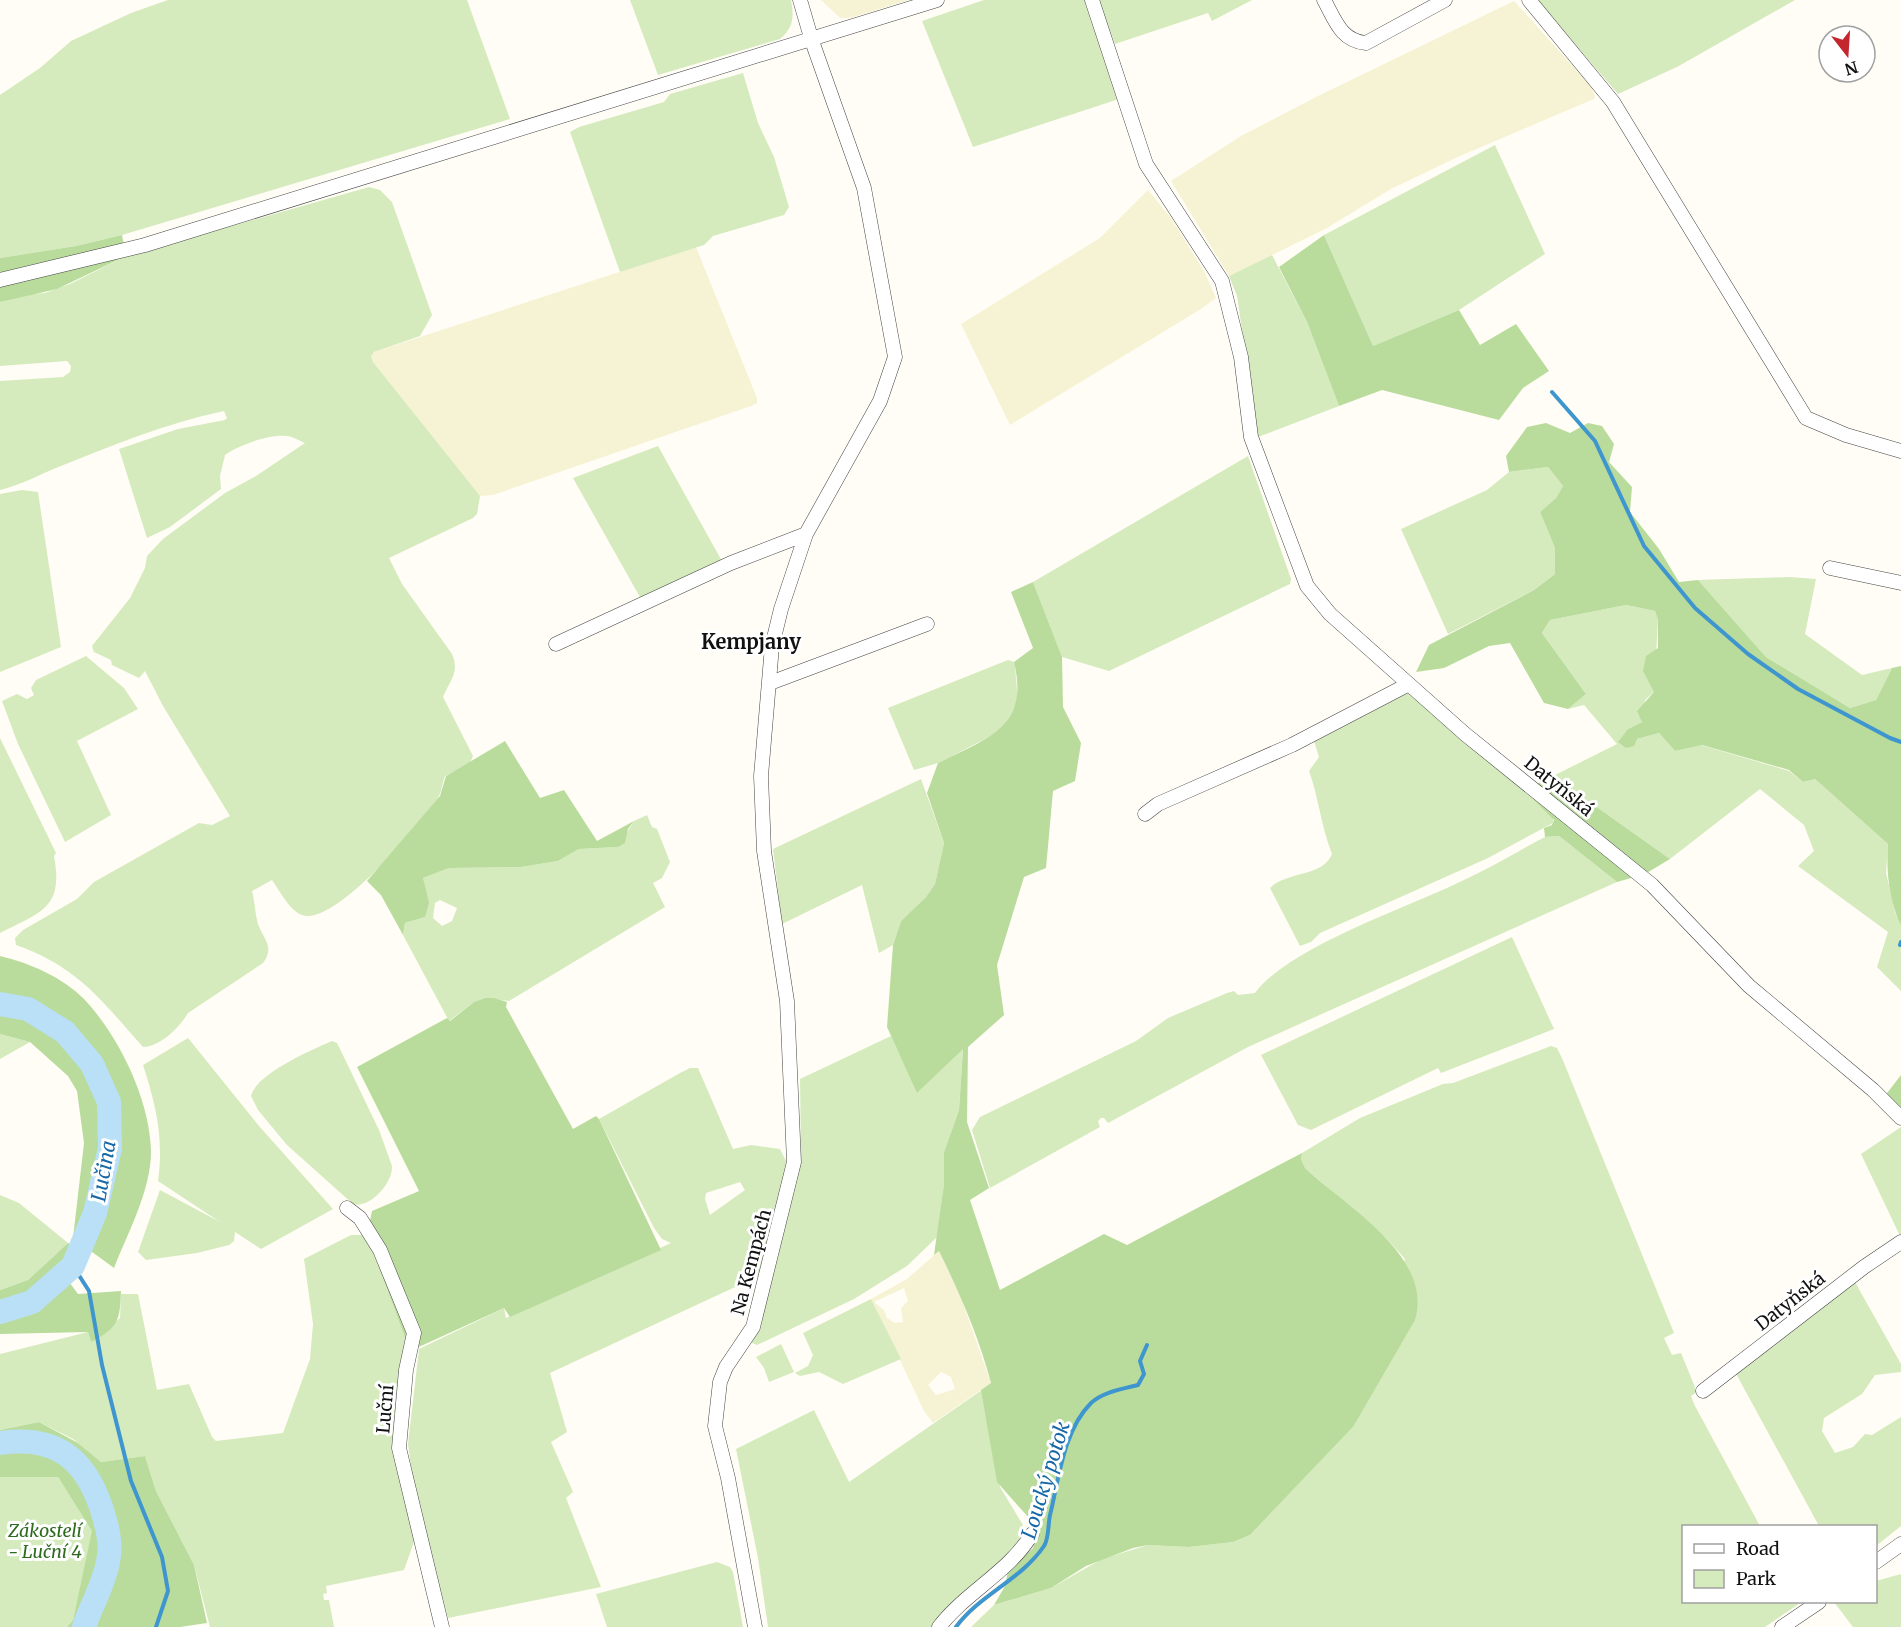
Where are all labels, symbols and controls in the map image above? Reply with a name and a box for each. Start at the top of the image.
north arrow [1817,24,1877,84]
text: N [1842,57,1860,80]
district label: Kempjany [701,629,801,654]
street label: Datyňská [1520,751,1599,821]
water label: Lučina [85,1139,121,1203]
street label: Na Kempách [726,1206,776,1318]
street label: Datyňská [1750,1266,1830,1335]
street label: Luční [371,1382,399,1434]
water label: Loucký potok [1015,1418,1075,1542]
park label: Zákostelí - Luční 4 [7,1519,84,1563]
legend [1682,1525,1877,1603]
text: Road [1736,1537,1780,1560]
text: Park [1736,1567,1777,1590]

